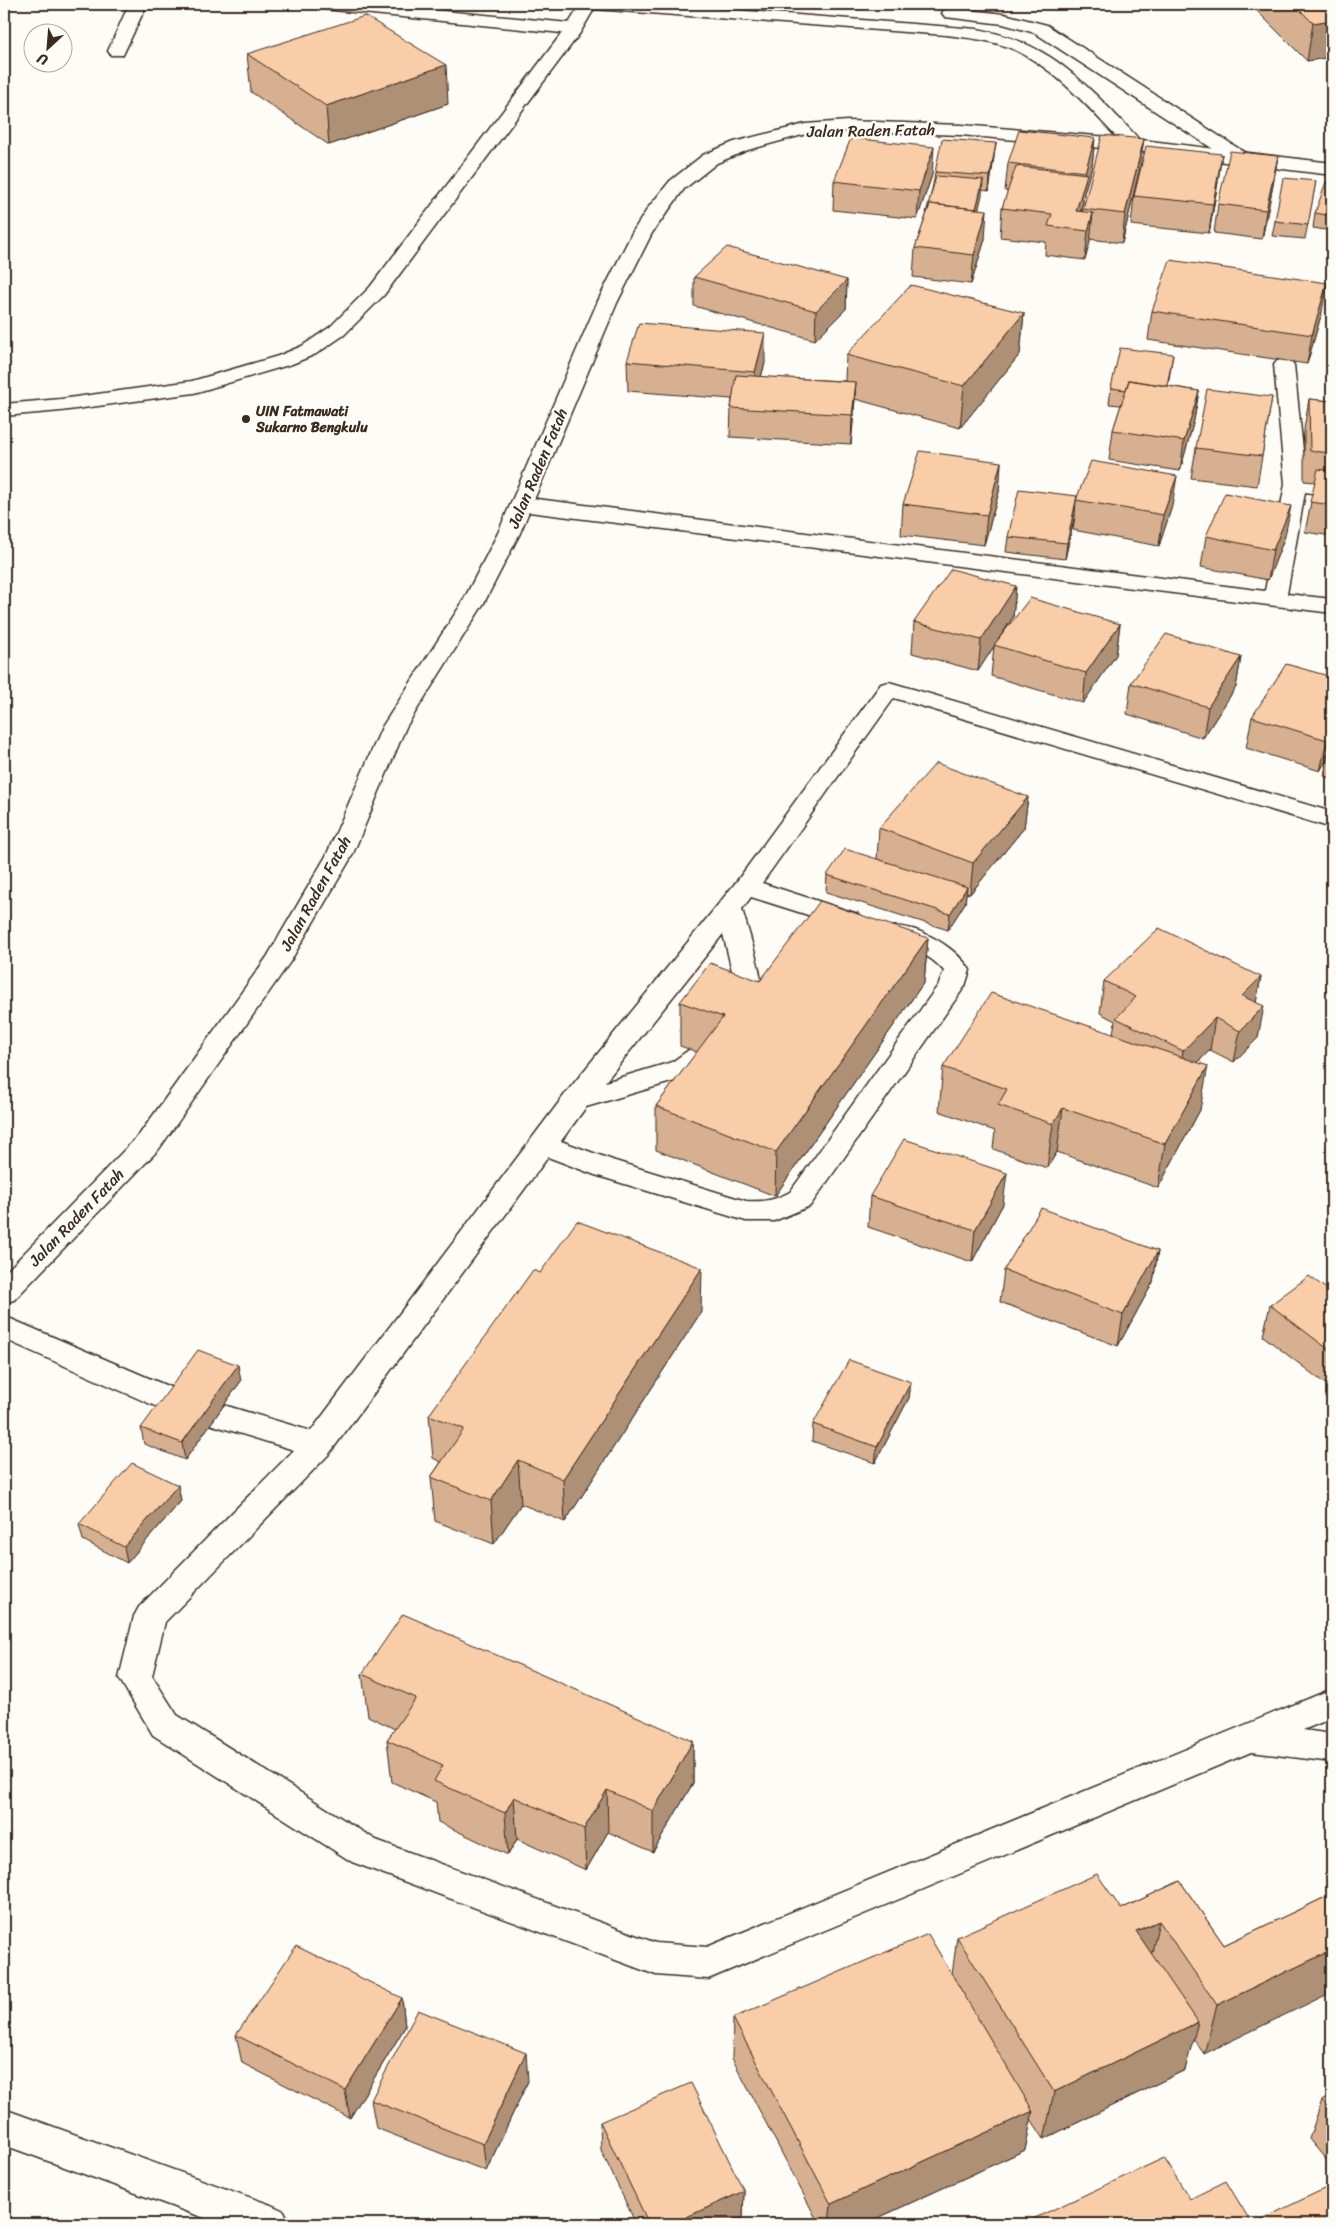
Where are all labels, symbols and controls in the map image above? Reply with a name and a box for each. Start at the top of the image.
north arrow [22,22,72,72]
text: U [32,46,52,73]
street label: Jalan Raden Fatah [806,115,935,146]
place label: UIN Fatmawati Sukarno Bengkulu [255,399,368,440]
street label: Jalan Raden Fatah [499,403,576,534]
marker: UIN Fatmawati Sukarno Bengkulu [240,413,252,425]
street label: Jalan Raden Fatah [271,830,359,957]
street label: Jalan Raden Fatah [21,1161,131,1274]

